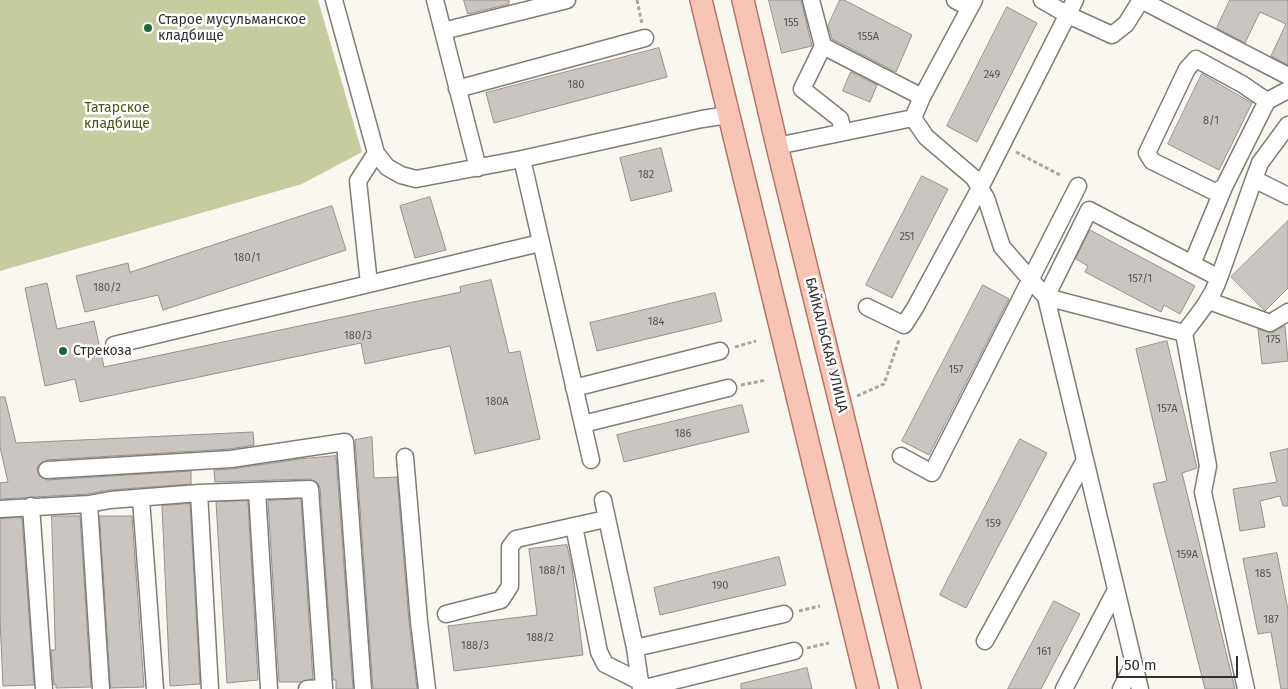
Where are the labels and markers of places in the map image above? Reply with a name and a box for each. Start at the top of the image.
place label: Старое мусульманское кладбище [158,12,306,44]
marker: Старое мусульманское кладбище [142,22,154,34]
place label: Стрекоза [73,343,132,359]
marker: Стрекоза [57,345,69,357]

